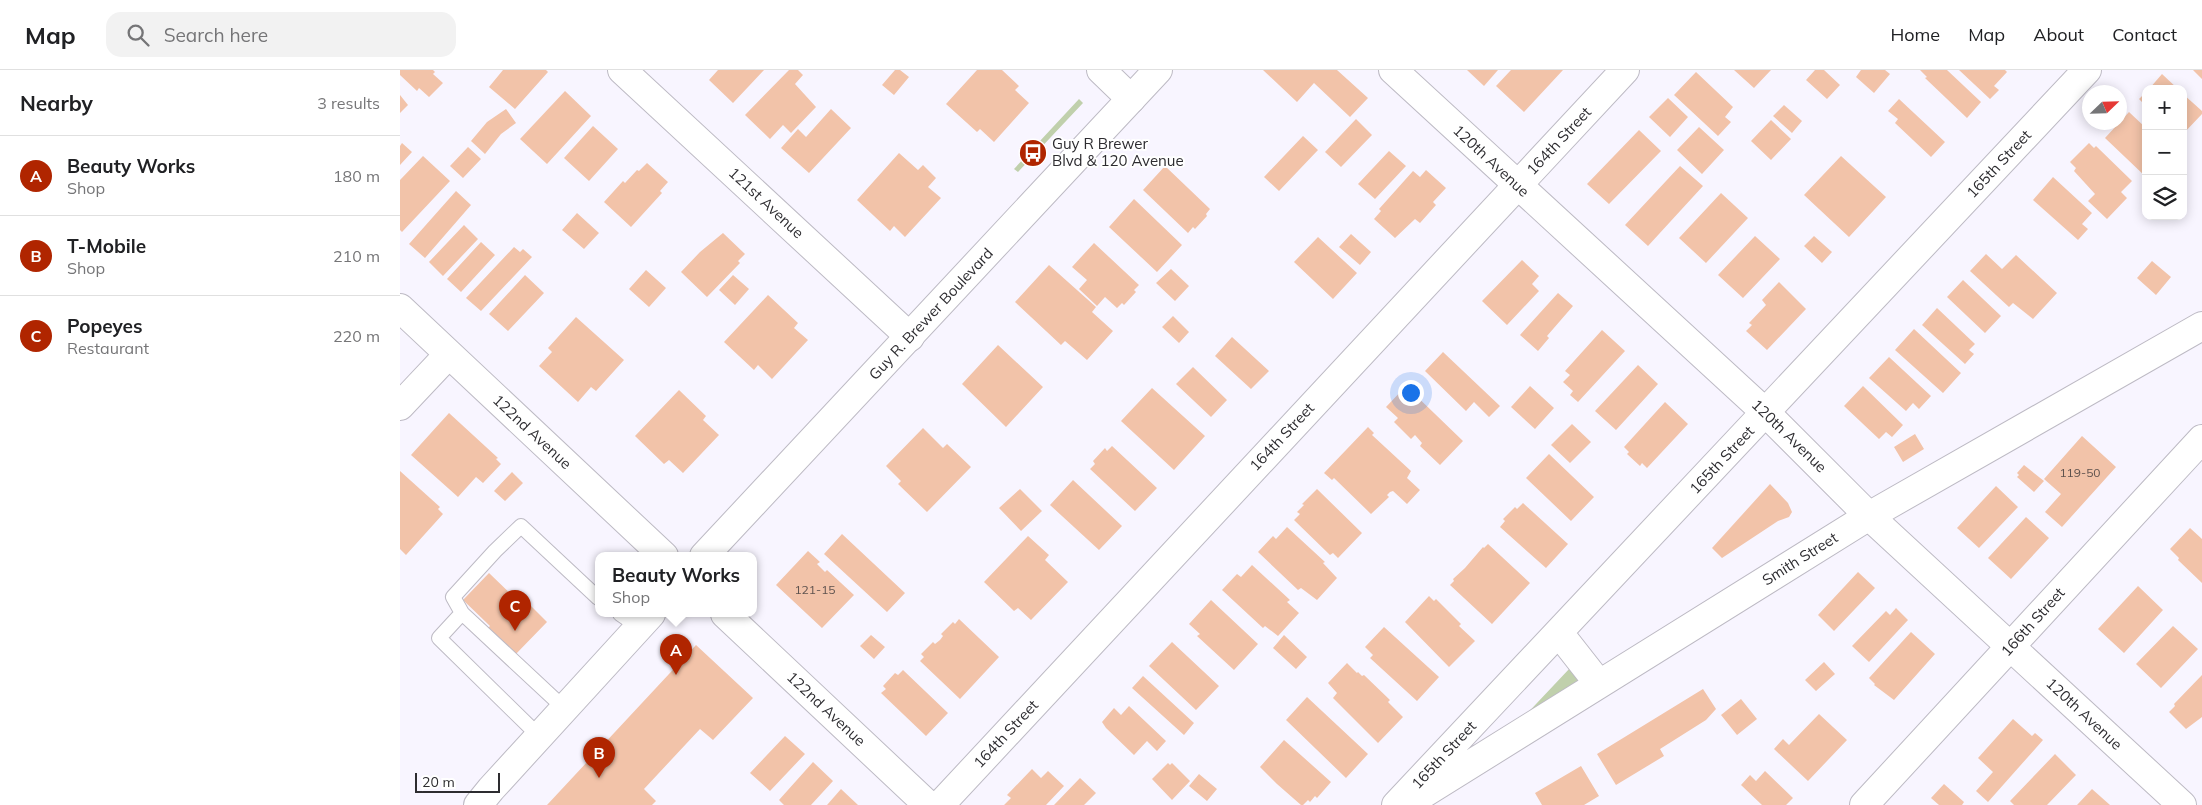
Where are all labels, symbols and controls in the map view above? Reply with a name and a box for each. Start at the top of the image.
search box [106,12,456,57]
text: Map [25,20,76,50]
icon: search [124,21,152,49]
text: Search here [164,23,268,47]
text: Home [1890,23,1940,46]
text: Map [1968,23,2005,46]
text: About [2033,23,2084,46]
text: Contact [2112,23,2177,46]
north arrow [2082,85,2127,130]
map controls [2142,85,2187,220]
button: + [2142,85,2187,130]
text: Nearby [20,90,93,116]
text: 3 results [317,93,380,113]
street label: 164th Street [1522,103,1595,179]
street label: 120th Avenue [1449,121,1533,201]
street label: 165th Street [1962,126,2035,202]
button: − [2142,130,2187,175]
place label: Guy R Brewer Blvd & 120 Avenue [1052,134,1184,170]
bus stop icon: Guy R Brewer Blvd & 120 Avenue [1018,138,1048,168]
text: Beauty Works [67,154,195,178]
street label: 121st Avenue [725,163,808,242]
text: A [30,166,42,186]
text: 180 m [333,166,380,186]
button: layers [2142,175,2187,220]
text: Shop [67,178,105,198]
text: T-Mobile [67,234,146,258]
street label: Guy R. Brewer Boulevard [864,244,997,384]
text: B [30,246,42,266]
text: 210 m [333,246,380,266]
text: Shop [67,258,105,278]
text: Popeyes [67,314,143,338]
text: C [31,326,41,346]
text: 220 m [333,326,380,346]
text: Restaurant [67,338,149,358]
your location [1398,380,1424,406]
street label: 122nd Avenue [489,390,576,473]
street label: 120th Avenue [1748,395,1831,476]
street label: 164th Street [1245,399,1318,475]
street label: 165th Street [1685,422,1758,498]
house number: 119-50 [2059,465,2101,480]
street label: Smith Street [1758,528,1841,589]
popup [595,552,757,617]
text: Beauty Works [612,563,740,587]
house number: 121-15 [794,582,836,597]
street label: 166th Street [1997,583,2069,660]
text: Shop [612,587,650,607]
pin: C [499,590,531,631]
pin: A [660,634,692,675]
street label: 122nd Avenue [783,667,870,750]
street label: 120th Avenue [2042,674,2126,754]
street label: 164th Street [969,696,1042,772]
street label: 165th Street [1407,717,1480,793]
pin: B [583,737,615,778]
scale bar [415,770,500,793]
text: 20 m [422,773,455,791]

